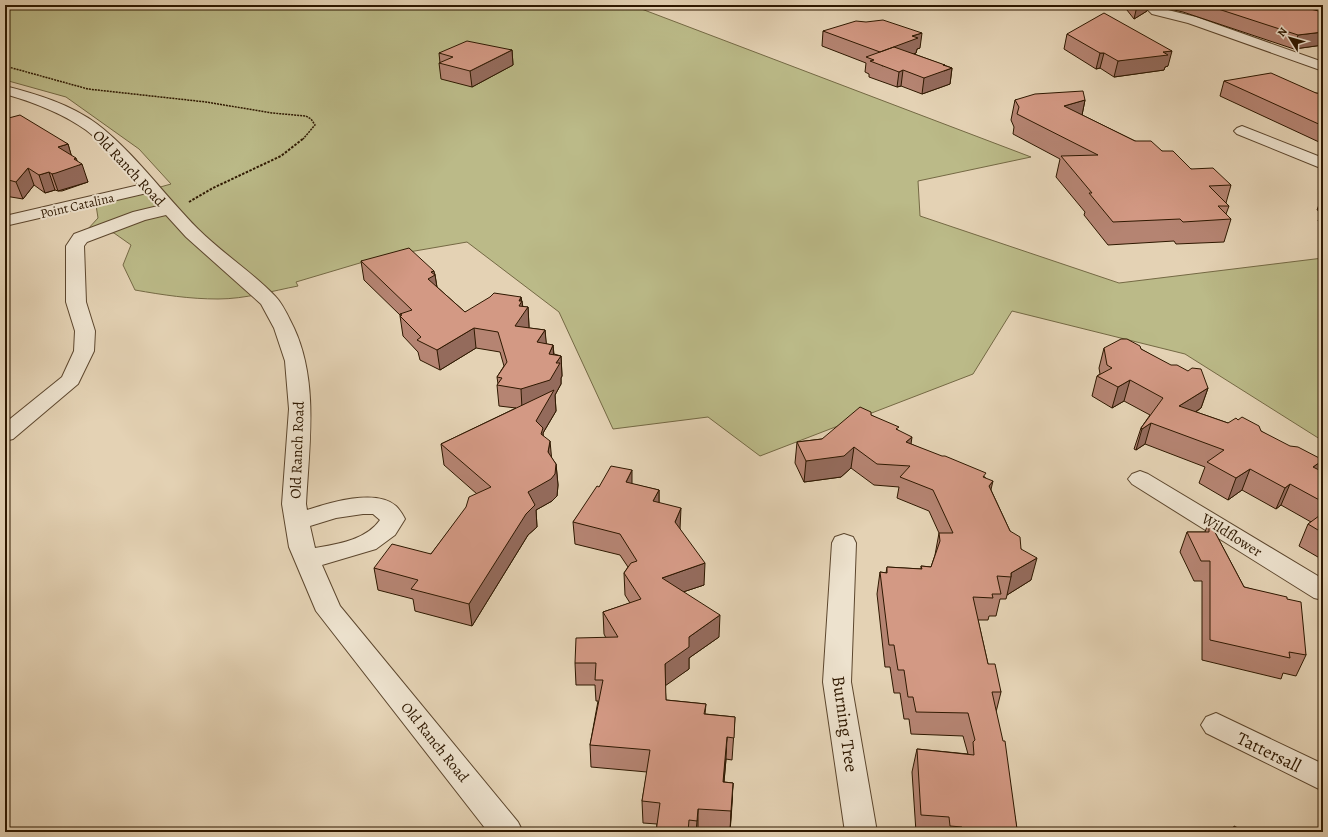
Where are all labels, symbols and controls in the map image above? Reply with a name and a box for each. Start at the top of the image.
north arrow [1270,18,1310,58]
text: N [1274,25,1291,40]
street label: Old Ranch Road [88,125,170,211]
street label: Point Catalina [39,189,116,222]
street label: Old Ranch Road [285,400,309,499]
street label: Wildflower [1197,508,1266,562]
street label: Burning Tree [826,674,864,774]
street label: Old Ranch Road [396,698,474,787]
street label: Tattersall [1233,726,1306,778]

